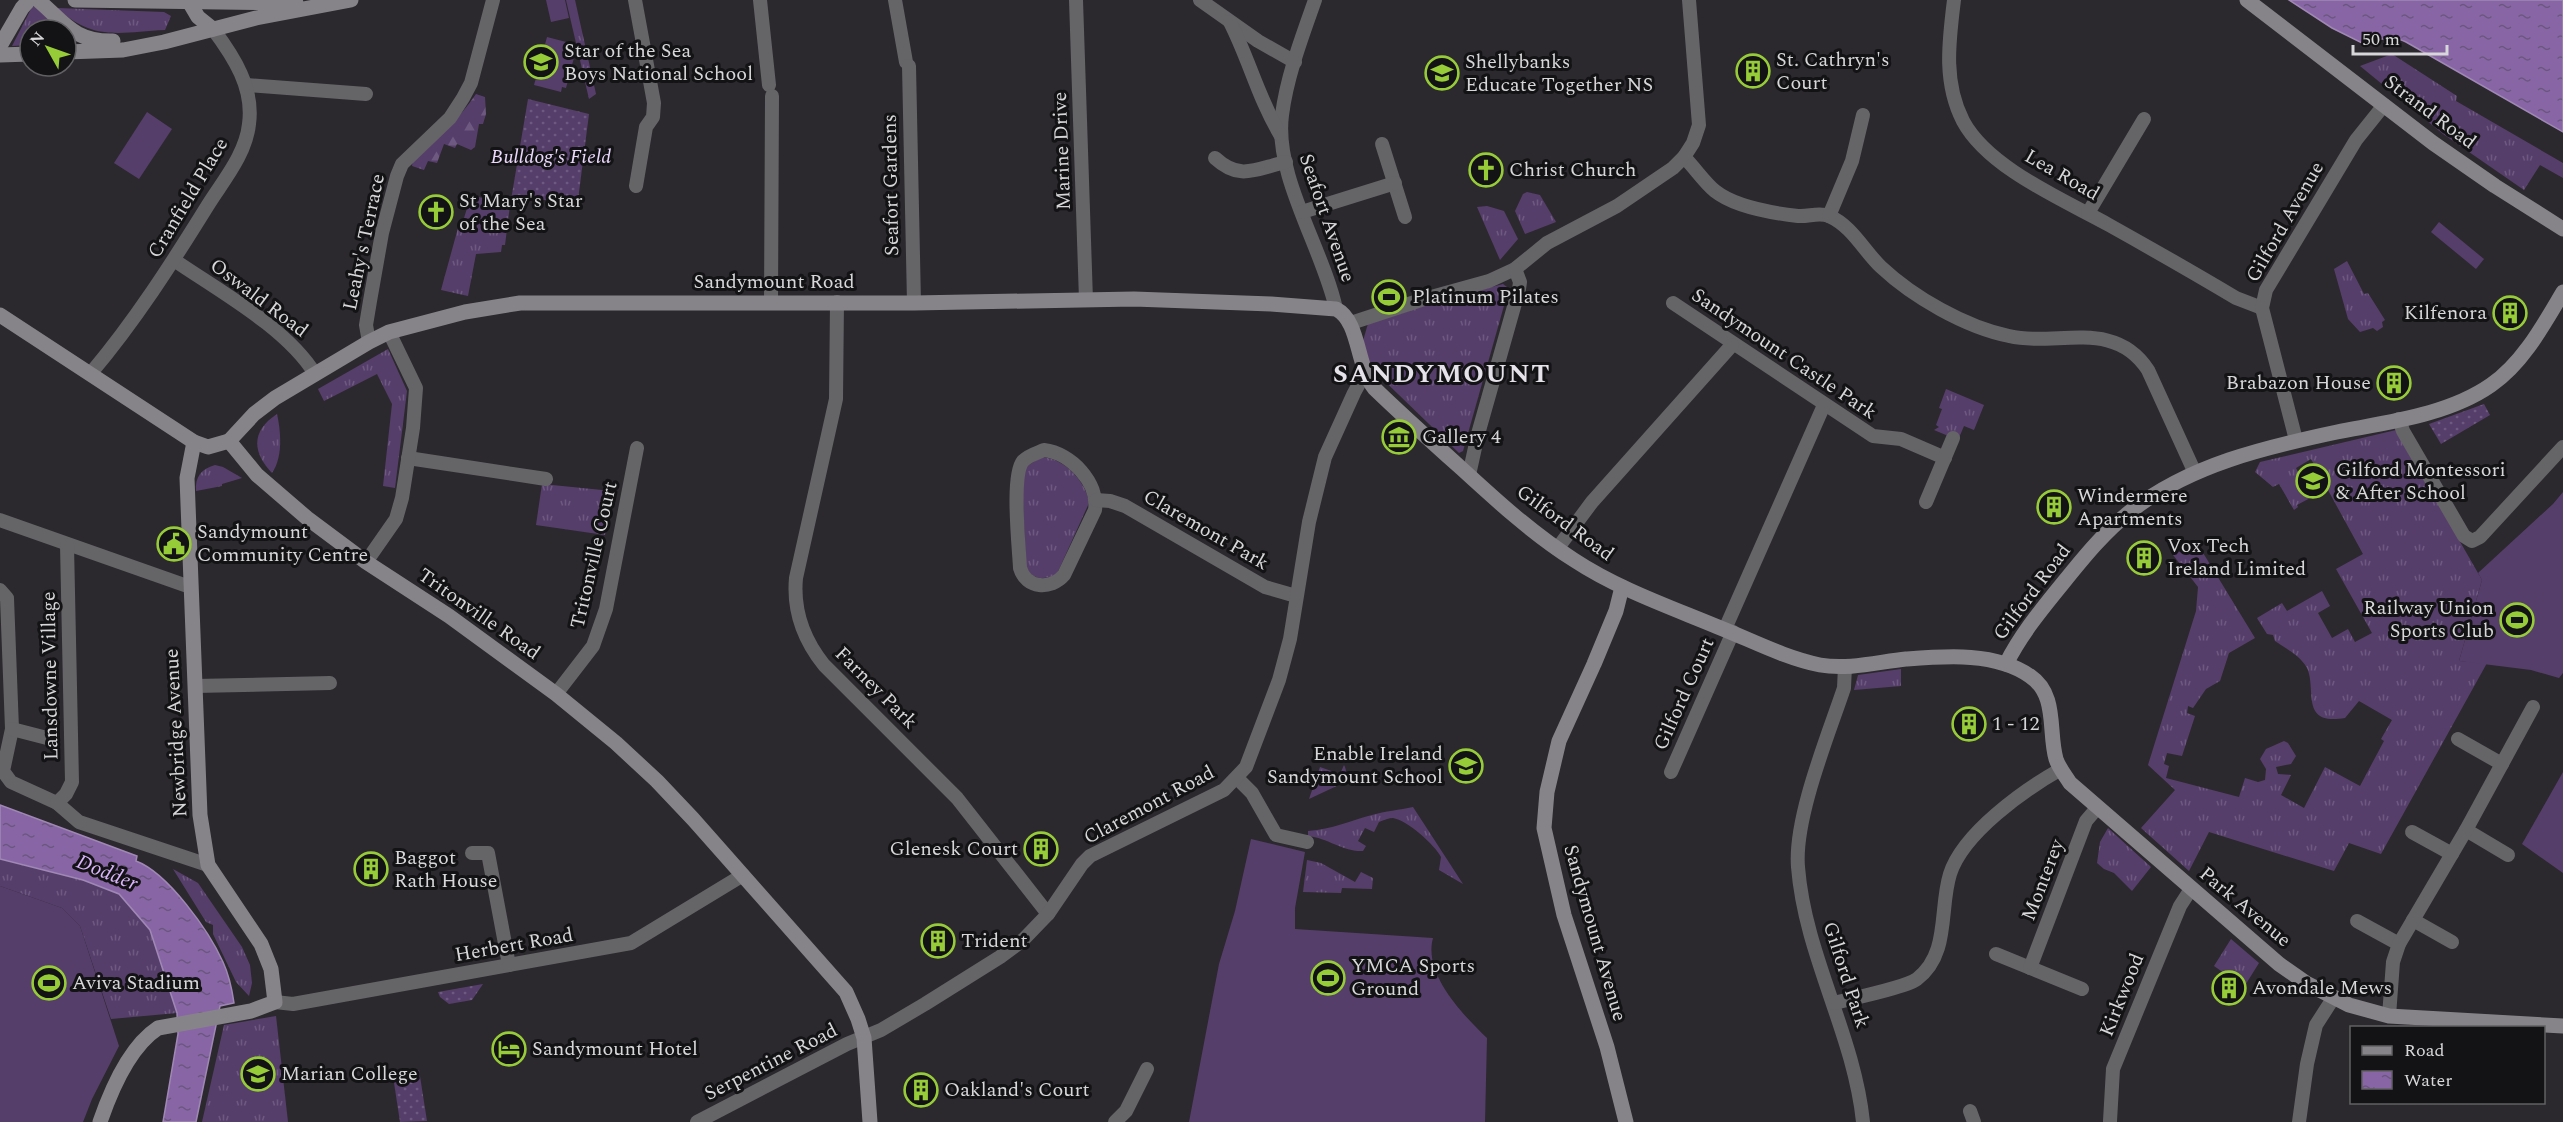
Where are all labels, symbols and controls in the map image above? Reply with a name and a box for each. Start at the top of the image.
north arrow [18,18,78,78]
scale bar [2353,18,2448,56]
text: N [24,26,51,52]
text: 50 m [2362,26,2400,53]
place label: Star of the Sea Boys National School [564,36,753,89]
school or university icon: Star of the Sea Boys National School [523,44,559,80]
place label: St. Cathryn's Court [1776,45,1890,98]
place label: Shellybanks Educate Together NS [1465,47,1653,100]
building icon: St. Cathryn's Court [1735,53,1771,89]
school or university icon: Shellybanks Educate Together NS [1424,55,1460,91]
street label: Strand Road [2377,67,2483,157]
street label: Marine Drive [1045,91,1079,211]
street label: Seafort Gardens [875,114,907,256]
street label: Cranfield Place [140,132,236,264]
street label: Lea Road [2019,141,2105,209]
park label: Bulldog's Field [491,142,611,172]
street label: Seafort Avenue [1291,150,1363,286]
church icon: Christ Church [1468,152,1504,188]
place label: Christ Church [1509,155,1636,185]
street label: Gilford Avenue [2238,156,2332,288]
street label: Leahy's Terrace [335,171,393,313]
place label: St Mary's Star of the Sea [459,186,583,239]
church icon: St Mary's Star of the Sea [418,194,454,230]
street label: Oswald Road [203,251,315,345]
street label: Sandymount Road [693,267,855,297]
sports icon: Platinum Pilates [1371,279,1407,315]
street label: Sandymount Castle Park [1685,281,1883,427]
place label: Platinum Pilates [1412,282,1559,312]
building icon: Kilfenora [2492,295,2528,331]
place label: Kilfenora [2404,298,2487,328]
district label: SANDYMOUNT [1333,354,1551,394]
building icon: Brabazon House [2376,365,2412,401]
place label: Brabazon House [2226,368,2371,398]
museum icon: Gallery 4 [1381,419,1417,455]
place label: Gallery 4 [1422,422,1501,452]
place label: Gilford Montessori & After School [2336,455,2506,508]
school or university icon: Gilford Montessori & After School [2295,463,2331,499]
street label: Gilford Road [1510,477,1620,569]
street label: Tritonville Court [562,478,626,632]
place label: Windermere Apartments [2077,481,2188,534]
street label: Claremont Park [1138,482,1274,578]
building icon: Windermere Apartments [2036,489,2072,525]
place label: Sandymount Community Centre [197,517,368,570]
public building icon: Sandymount Community Centre [156,526,192,562]
place label: Vox Tech Ireland Limited [2167,531,2306,584]
street label: Gilford Road [1986,537,2078,647]
building icon: Vox Tech Ireland Limited [2126,540,2162,576]
street label: Tritonville Road [412,560,546,668]
street label: Lansdowne Village [34,591,66,761]
place label: Railway Union Sports Club [2363,593,2494,646]
sports icon: Railway Union Sports Club [2499,602,2535,638]
street label: Gilford Court [1646,633,1722,755]
street label: Farney Park [828,640,924,736]
street label: Newbridge Avenue [157,648,195,818]
building icon: 1 - 12 [1951,706,1987,742]
place label: 1 - 12 [1992,709,2040,739]
place label: Enable Ireland Sandymount School [1267,739,1443,792]
school or university icon: Enable Ireland Sandymount School [1448,748,1484,784]
street label: Claremont Road [1078,758,1220,852]
building icon: Glenesk Court [1023,831,1059,867]
street label: Monterey [2014,833,2073,925]
place label: Glenesk Court [889,834,1018,864]
street label: Sandymount Avenue [1555,841,1635,1025]
place label: Baggot Rath House [394,843,497,896]
water label: Dodder [71,846,143,900]
building icon: Baggot Rath House [353,851,389,887]
street label: Park Avenue [2192,859,2298,955]
street label: Gilford Park [1815,918,1877,1032]
street label: Herbert Road [452,920,576,970]
building icon: Trident [920,923,956,959]
place label: Trident [961,926,1028,956]
street label: Kirkwood [2092,949,2152,1041]
place label: YMCA Sports Ground [1351,951,1475,1004]
sports icon: YMCA Sports Ground [1310,960,1346,996]
sports icon: Aviva Stadium [31,965,67,1001]
place label: Aviva Stadium [72,968,200,998]
building icon: Avondale Mews [2211,970,2247,1006]
place label: Avondale Mews [2252,973,2392,1003]
street label: Serpentine Road [699,1015,843,1109]
legend [2350,1026,2545,1104]
hotel icon: Sandymount Hotel [491,1031,527,1067]
place label: Sandymount Hotel [532,1034,698,1064]
text: Road [2404,1037,2445,1064]
school or university icon: Marian College [240,1056,276,1092]
place label: Marian College [281,1059,418,1089]
text: Water [2404,1067,2452,1094]
building icon: Oakland's Court [903,1072,939,1108]
place label: Oakland's Court [944,1075,1089,1105]

